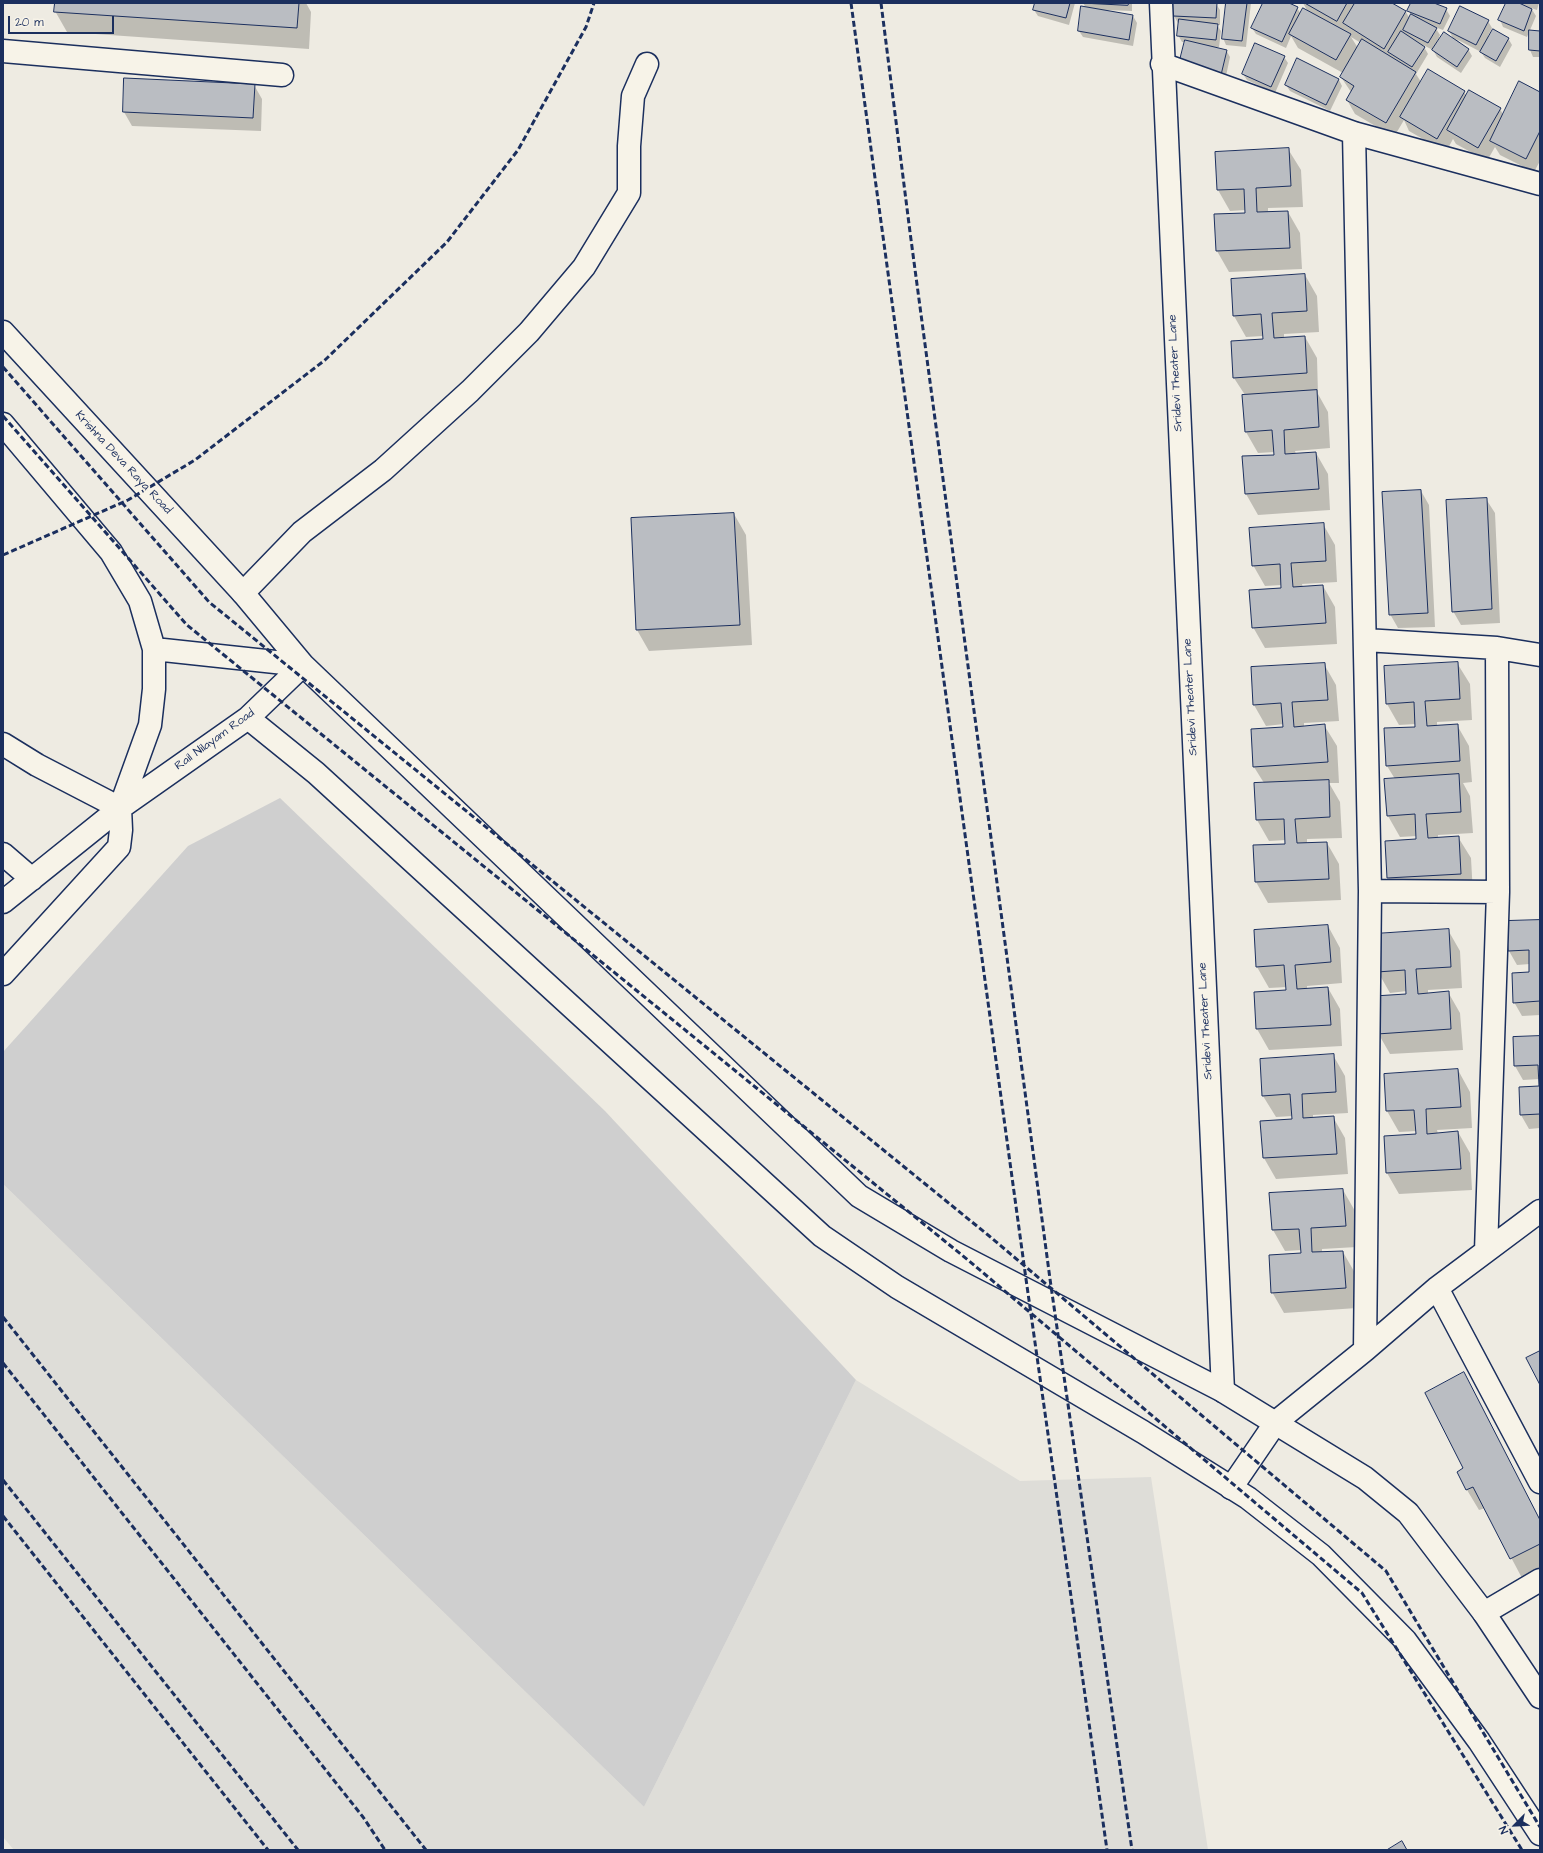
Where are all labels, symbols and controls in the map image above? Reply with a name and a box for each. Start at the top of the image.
scale bar [10,8,116,34]
text: 20 m [15,14,44,31]
street label: Sridevi Theater Lane [1166,314,1186,432]
street label: Krishna Deva Raya Road [71,408,175,518]
street label: Sridevi Theater Lane [1181,638,1201,756]
street label: Rail Nilayam Road [172,706,258,774]
street label: Sridevi Theater Lane [1196,962,1216,1080]
north arrow [1495,1805,1535,1845]
text: N [1495,1824,1512,1836]

